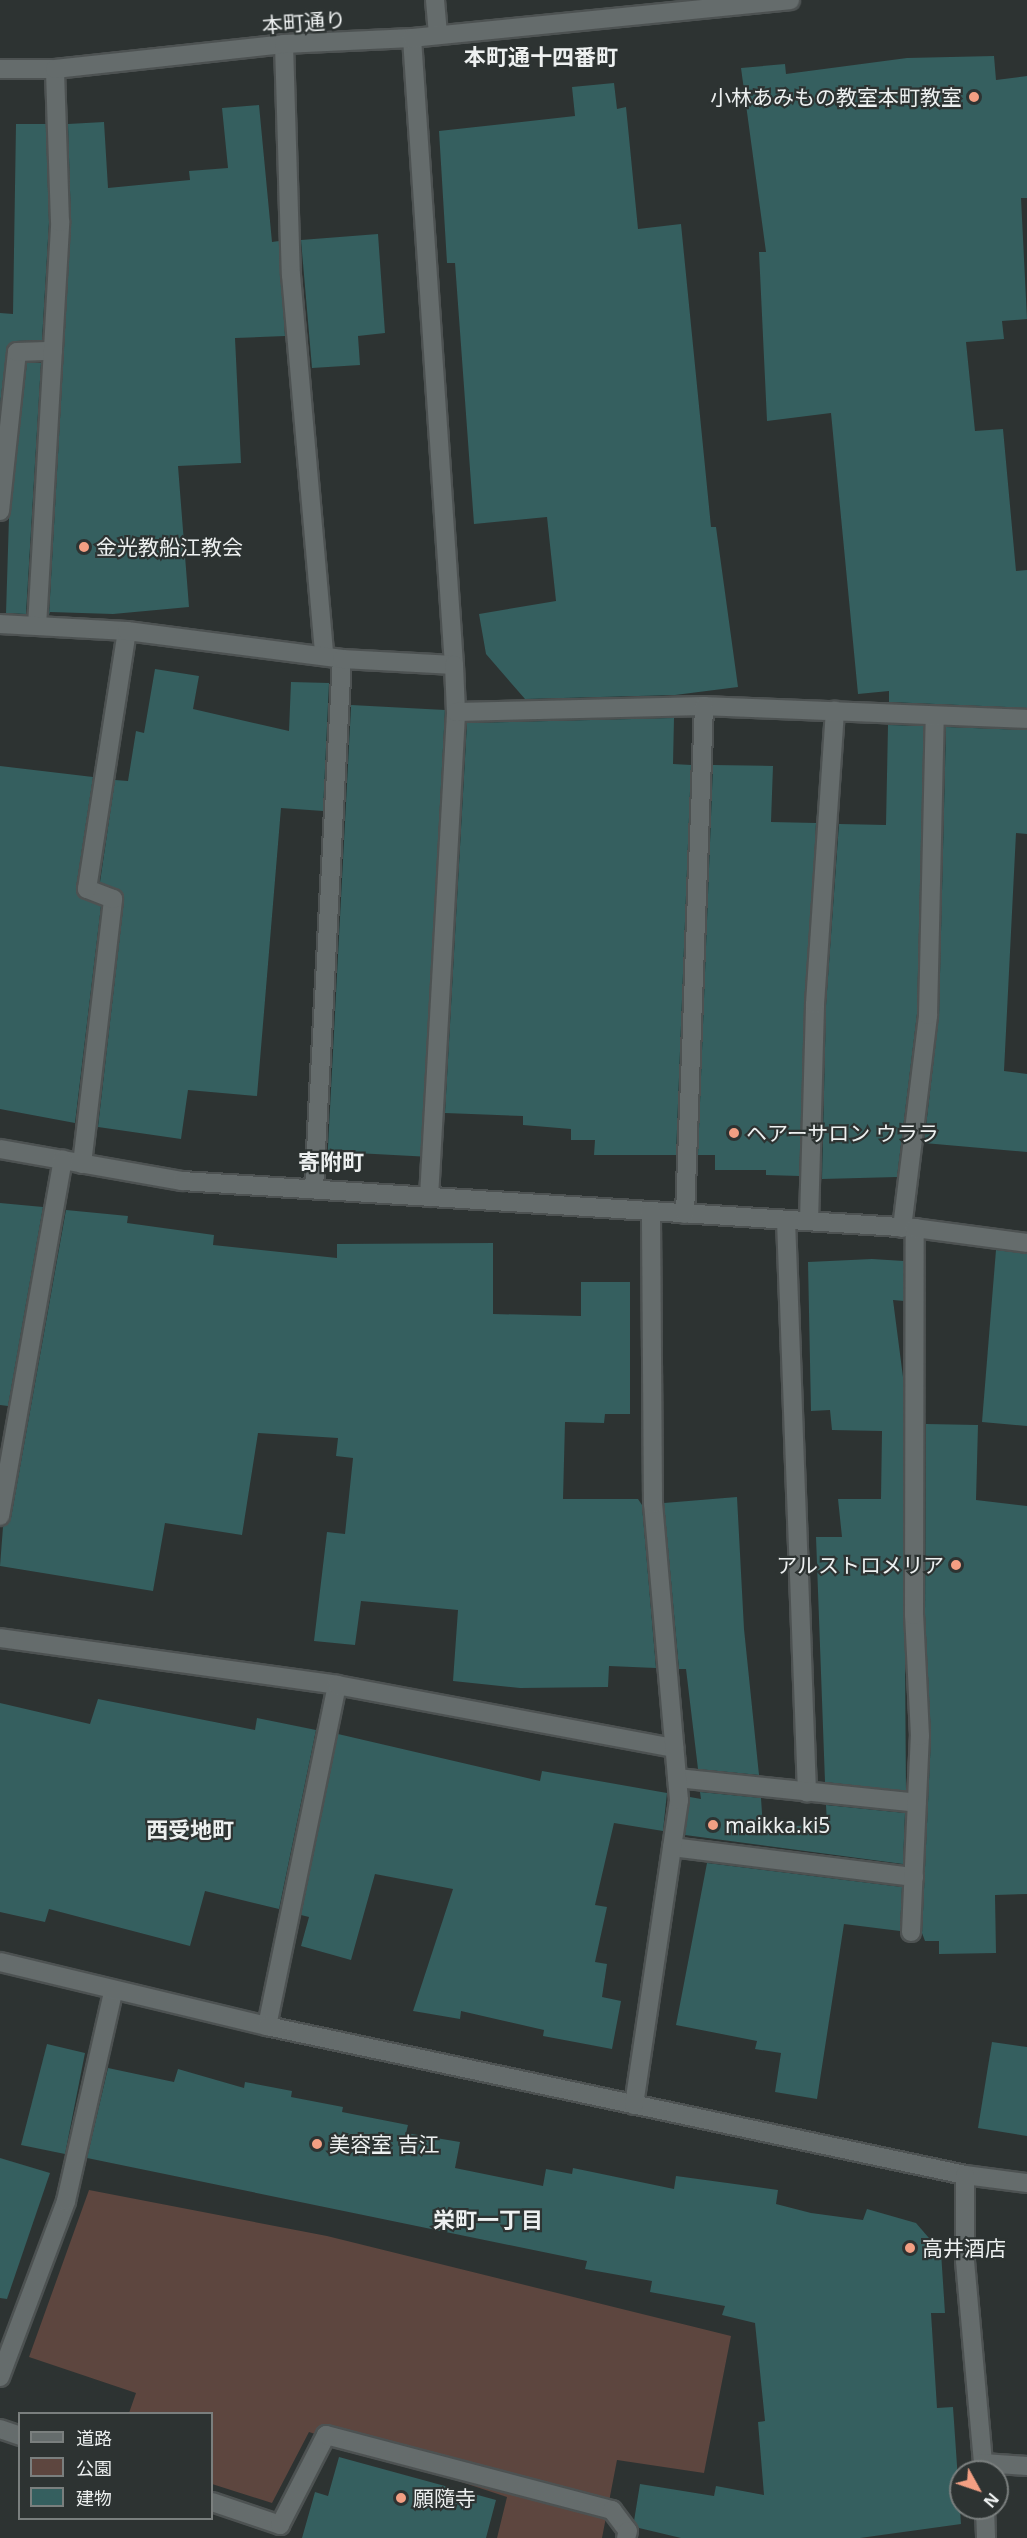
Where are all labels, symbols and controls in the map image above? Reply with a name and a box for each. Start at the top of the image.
street label: 本町通り [261,7,347,37]
district label: 本町通十四番町 [464,44,618,70]
place label: 小林あみもの教室本町教室 [710,84,962,110]
marker: 小林あみもの教室本町教室 [967,90,981,104]
place label: 金光教船江教会 [96,534,243,560]
marker: 金光教船江教会 [77,540,91,554]
place label: ヘアーサロン ウララ [746,1120,939,1146]
marker: ヘアーサロン ウララ [727,1126,741,1140]
district label: 寄附町 [298,1149,364,1175]
place label: アルストロメリア [776,1552,944,1578]
marker: アルストロメリア [949,1558,963,1572]
place label: maikka.ki5 [725,1812,830,1838]
district label: 西受地町 [146,1817,234,1843]
marker: maikka.ki5 [706,1818,720,1832]
place label: 美容室 吉江 [329,2131,439,2157]
marker: 美容室 吉江 [310,2137,324,2151]
district label: 栄町一丁目 [433,2207,543,2233]
place label: 高井酒店 [922,2235,1006,2261]
marker: 高井酒店 [903,2241,917,2255]
legend [18,2412,213,2520]
text: 道路 [76,2426,112,2450]
text: 公園 [76,2456,112,2480]
north arrow [949,2460,1009,2520]
place label: 願隨寺 [413,2485,476,2511]
text: 建物 [76,2486,112,2510]
text: N [979,2488,1004,2512]
marker: 願隨寺 [394,2491,408,2505]

